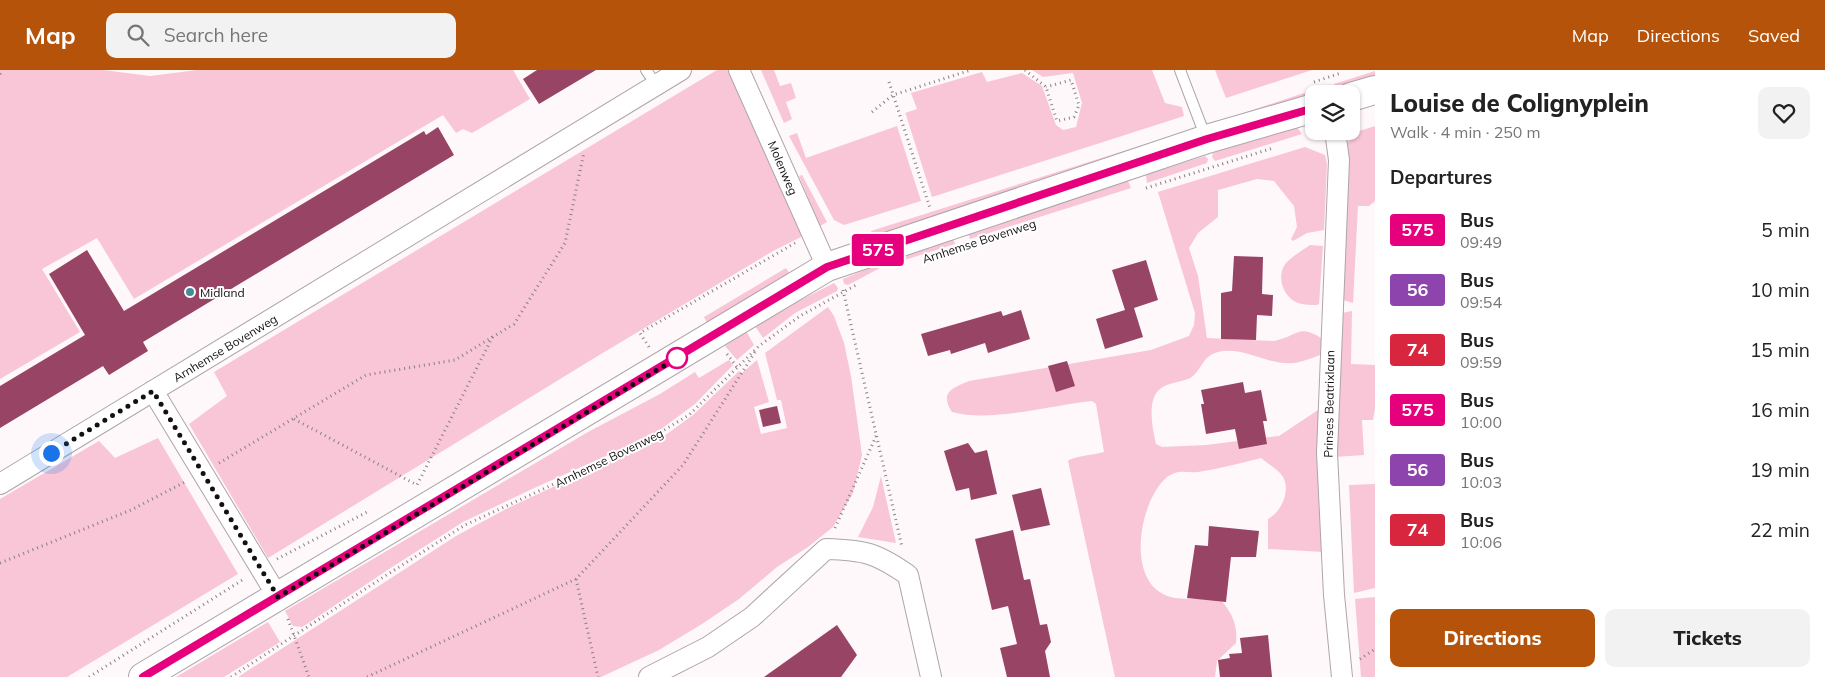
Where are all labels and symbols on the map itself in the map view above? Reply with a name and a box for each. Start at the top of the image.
street label: Molenweg [765,139,801,197]
street label: Arnhemse Bovenweg [920,216,1038,266]
line badge: 575 [849,234,907,266]
place label: Midland [200,285,245,300]
marker: Midland [184,286,196,298]
street label: Arnhemse Bovenweg [170,311,280,385]
unlabelled marker [666,347,688,369]
street label: Prinses Beatrixlaan [1321,350,1337,458]
street label: Arnhemse Bovenweg [552,425,666,491]
your location [39,441,64,466]

